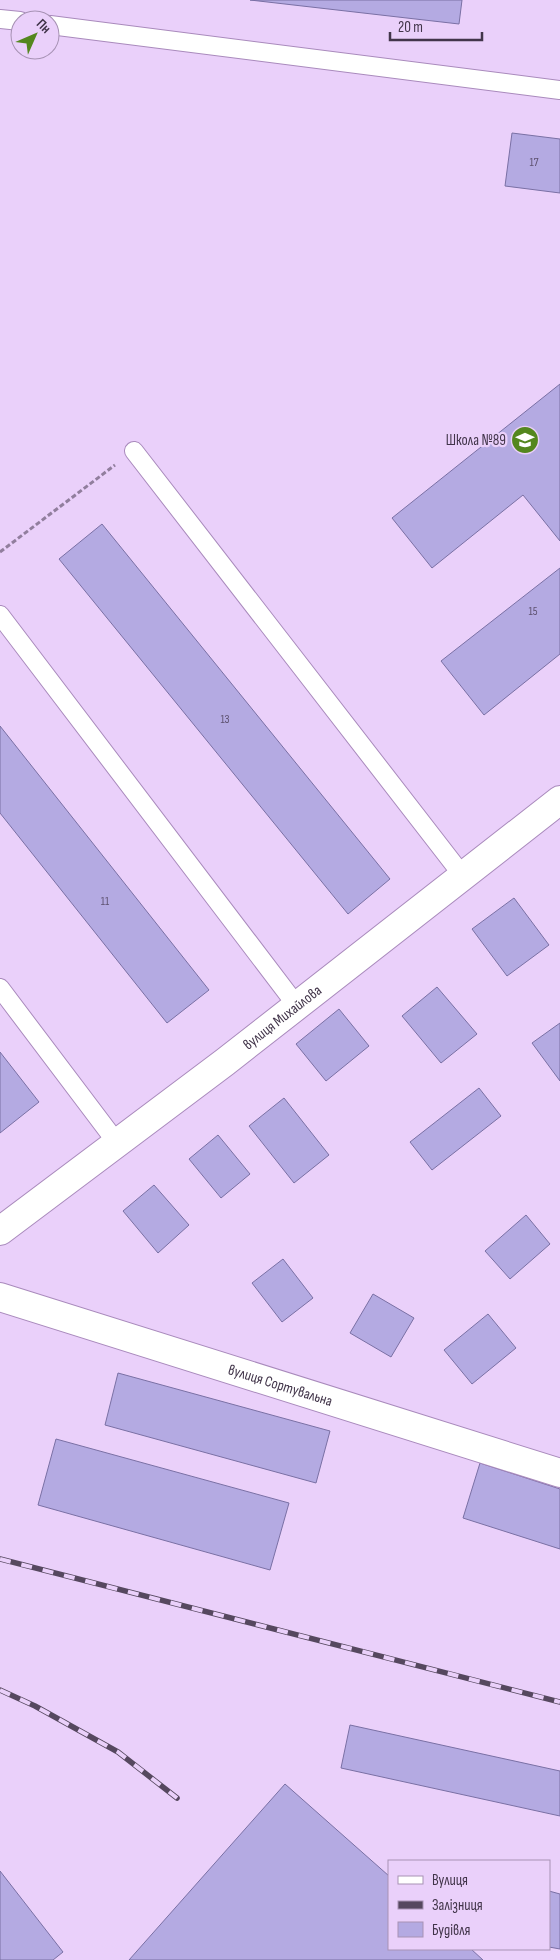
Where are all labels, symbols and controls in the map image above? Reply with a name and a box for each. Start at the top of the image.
north arrow [10,10,60,60]
scale bar [390,10,482,42]
text: Пн [33,15,55,37]
text: 20 m [398,18,423,37]
house number: 17 [530,155,539,170]
school or university icon: Школа №89 [510,425,540,455]
place label: Школа №89 [446,431,506,450]
house number: 15 [528,604,538,619]
house number: 13 [220,712,230,727]
house number: 11 [101,894,110,909]
street label: вулиця Михайлова [239,981,325,1054]
street label: вулиця Сортувальна [226,1360,335,1411]
legend [388,1860,550,1950]
text: Вулиця [432,1871,468,1890]
text: Залізниця [432,1896,483,1915]
text: Будівля [432,1921,471,1940]

